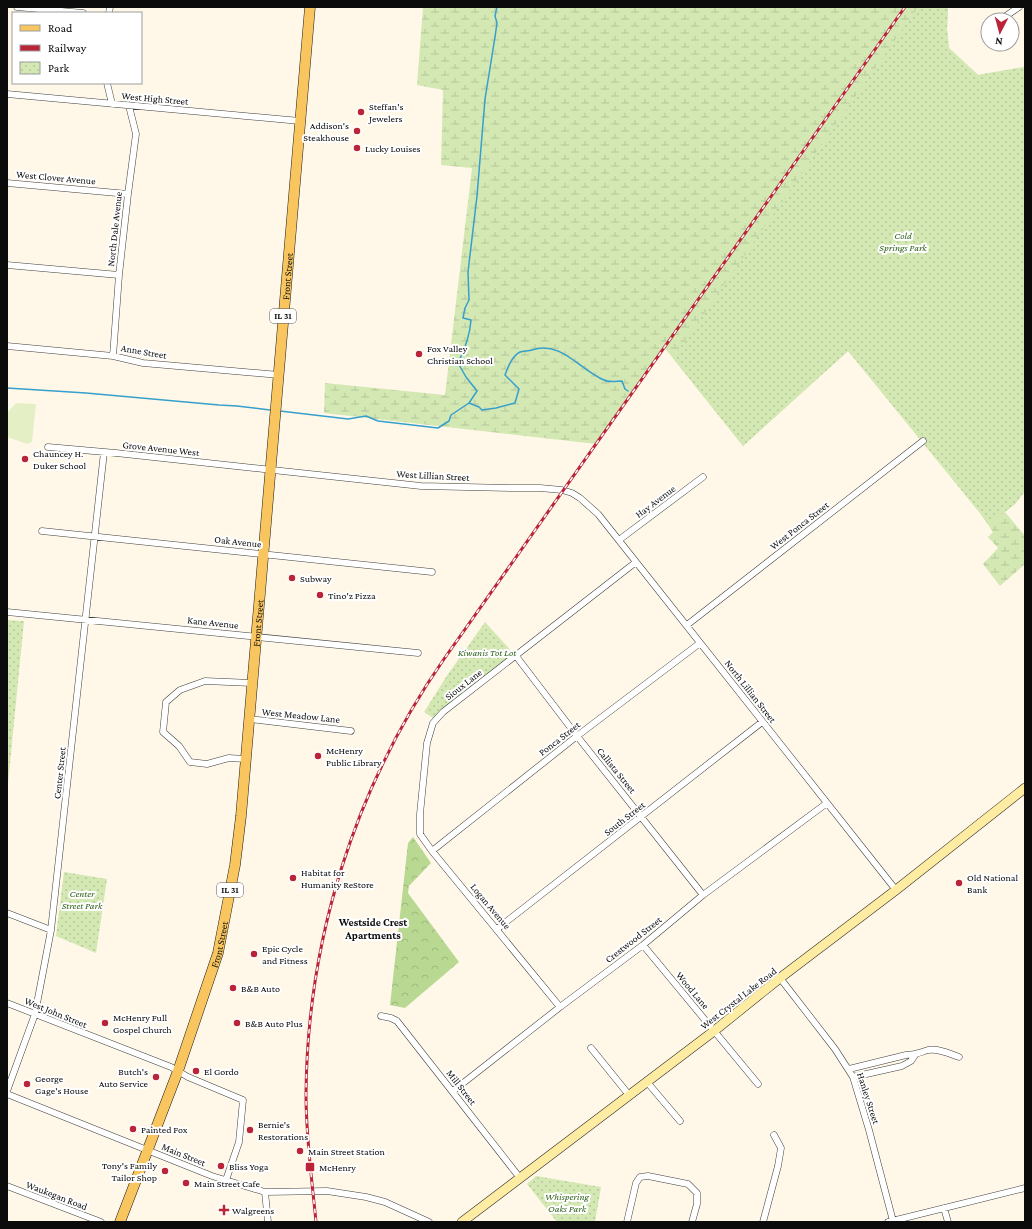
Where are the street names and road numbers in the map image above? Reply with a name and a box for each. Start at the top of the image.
street label: West High Street [121,90,189,107]
street label: West Clover Avenue [16,169,97,186]
street label: North Dale Avenue [105,190,124,267]
street label: Front Street [280,252,295,300]
road number: IL 31 [270,309,296,323]
street label: Anne Street [120,342,168,361]
street label: Grove Avenue West [122,439,201,458]
street label: West Lillian Street [396,468,470,483]
street label: Hay Avenue [633,482,678,520]
street label: West Ponca Street [768,499,831,552]
street label: Oak Avenue [214,534,263,550]
street label: Front Street [250,598,266,647]
street label: Kane Avenue [187,614,240,631]
street label: North Lillian Street [723,658,779,725]
street label: Sioux Lane [443,666,484,702]
street label: West Meadow Lane [261,706,341,725]
street label: Ponca Street [537,718,583,758]
street label: Callista Street [595,745,639,796]
street label: Center Street [51,746,68,800]
street label: South Street [602,799,648,838]
street label: Logan Avenue [468,881,513,932]
road number: IL 31 [217,883,243,897]
street label: Crestwood Street [603,914,664,965]
street label: Front Street [208,920,230,969]
street label: West Crystal Lake Road [698,965,779,1032]
street label: Wood Lane [674,969,712,1012]
street label: West John Street [23,995,89,1030]
street label: Mill Street [445,1068,479,1108]
street label: Hanley Street [855,1071,882,1126]
street label: Main Street [160,1141,208,1168]
street label: Waukegan Road [25,1179,90,1212]

